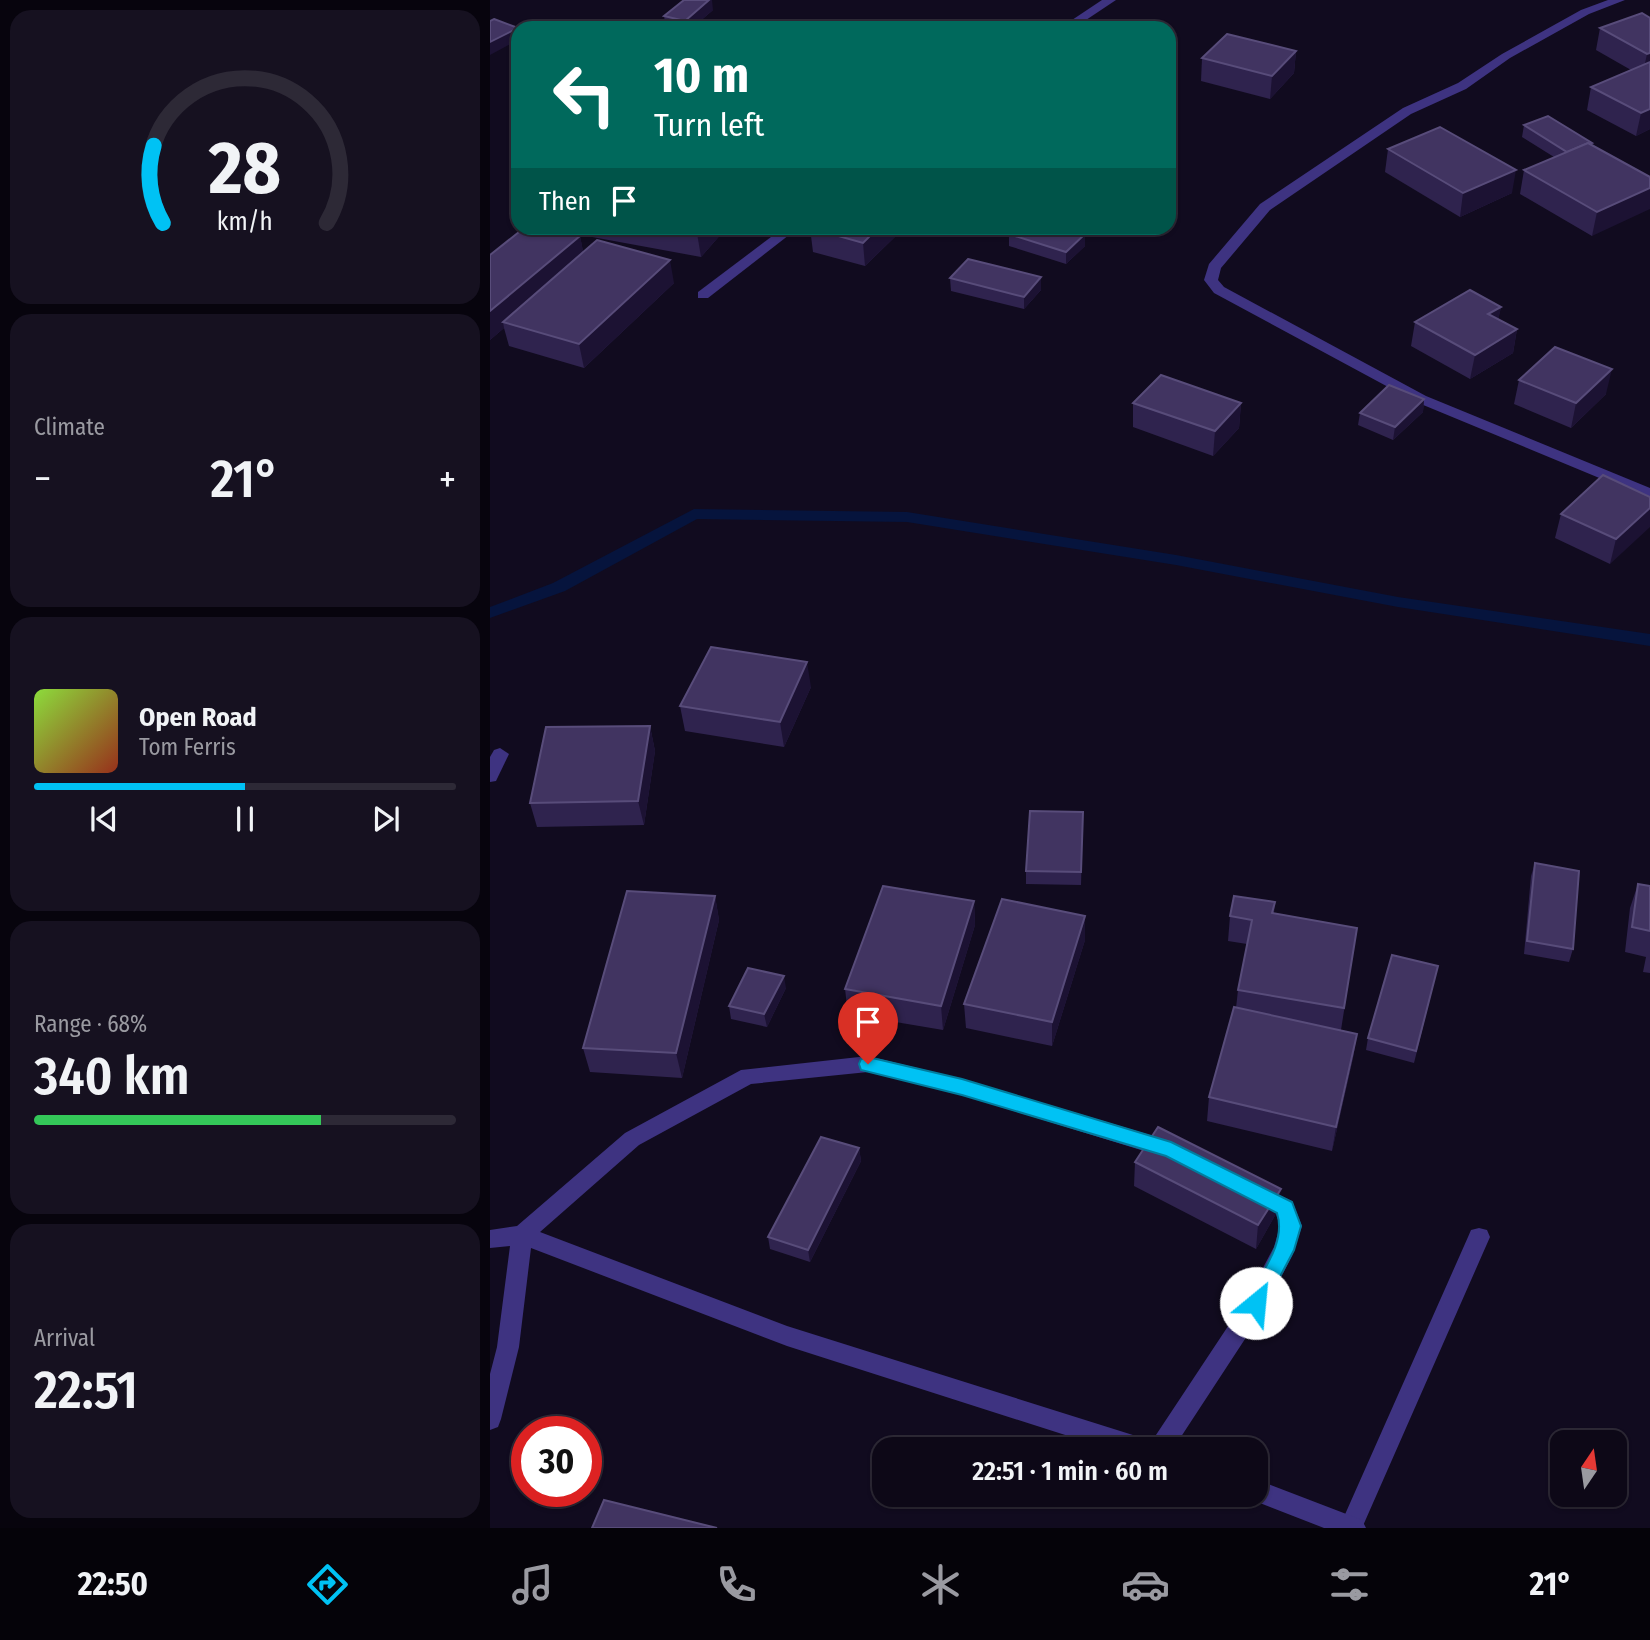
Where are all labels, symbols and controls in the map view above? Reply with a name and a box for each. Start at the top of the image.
text: 10 m [654,46,749,105]
icon: left [539,49,630,140]
text: Turn left [654,106,764,144]
text: 28 [208,125,281,212]
icon: arrive [605,182,643,220]
text: Then [539,186,591,217]
text: km/h [217,207,273,237]
text: Climate [34,413,105,441]
text: 21° [210,448,279,511]
text: − [34,456,51,502]
text: + [439,456,456,502]
text: Open Road [139,702,257,733]
text: Tom Ferris [139,733,236,761]
icon: previous [85,800,123,838]
icon: pause [226,800,264,838]
icon: next [367,800,405,838]
pin [838,992,898,1064]
icon: arrive [849,1003,887,1041]
text: Range · 68% [34,1010,147,1038]
text: 340 km [34,1045,189,1108]
position arrow [1219,1266,1293,1340]
text: Arrival [34,1324,95,1352]
text: 22:51 [34,1359,138,1422]
speed limit sign: 30 [511,1416,602,1507]
north arrow [1550,1430,1628,1507]
map controls [1550,1430,1627,1507]
text: 22:51 · 1 min · 60 m [972,1456,1168,1487]
icon: directions [303,1560,352,1609]
icon: music [508,1560,557,1609]
icon: phone [712,1560,761,1609]
icon: climate [916,1560,965,1609]
icon: car [1121,1560,1170,1609]
icon: filters [1325,1560,1374,1609]
text: 22:50 [78,1565,148,1603]
text: 21° [1529,1565,1572,1603]

